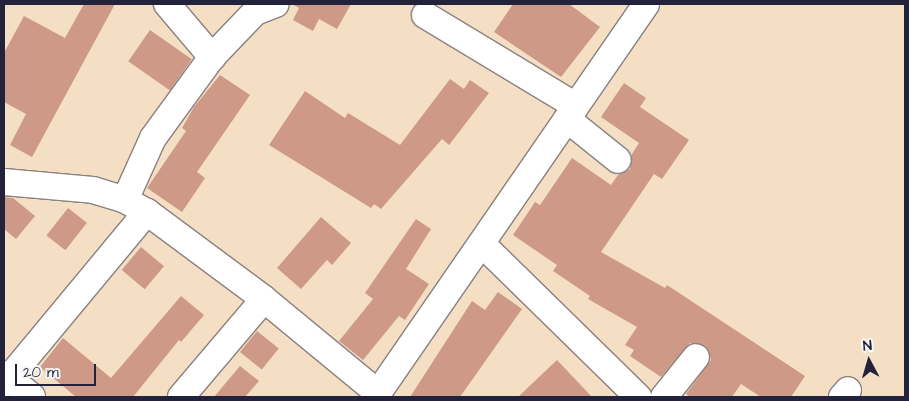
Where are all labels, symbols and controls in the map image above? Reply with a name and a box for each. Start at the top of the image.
north arrow [844,336,894,386]
text: N [862,336,873,356]
scale bar [18,354,99,386]
text: 20 m [23,362,59,383]

